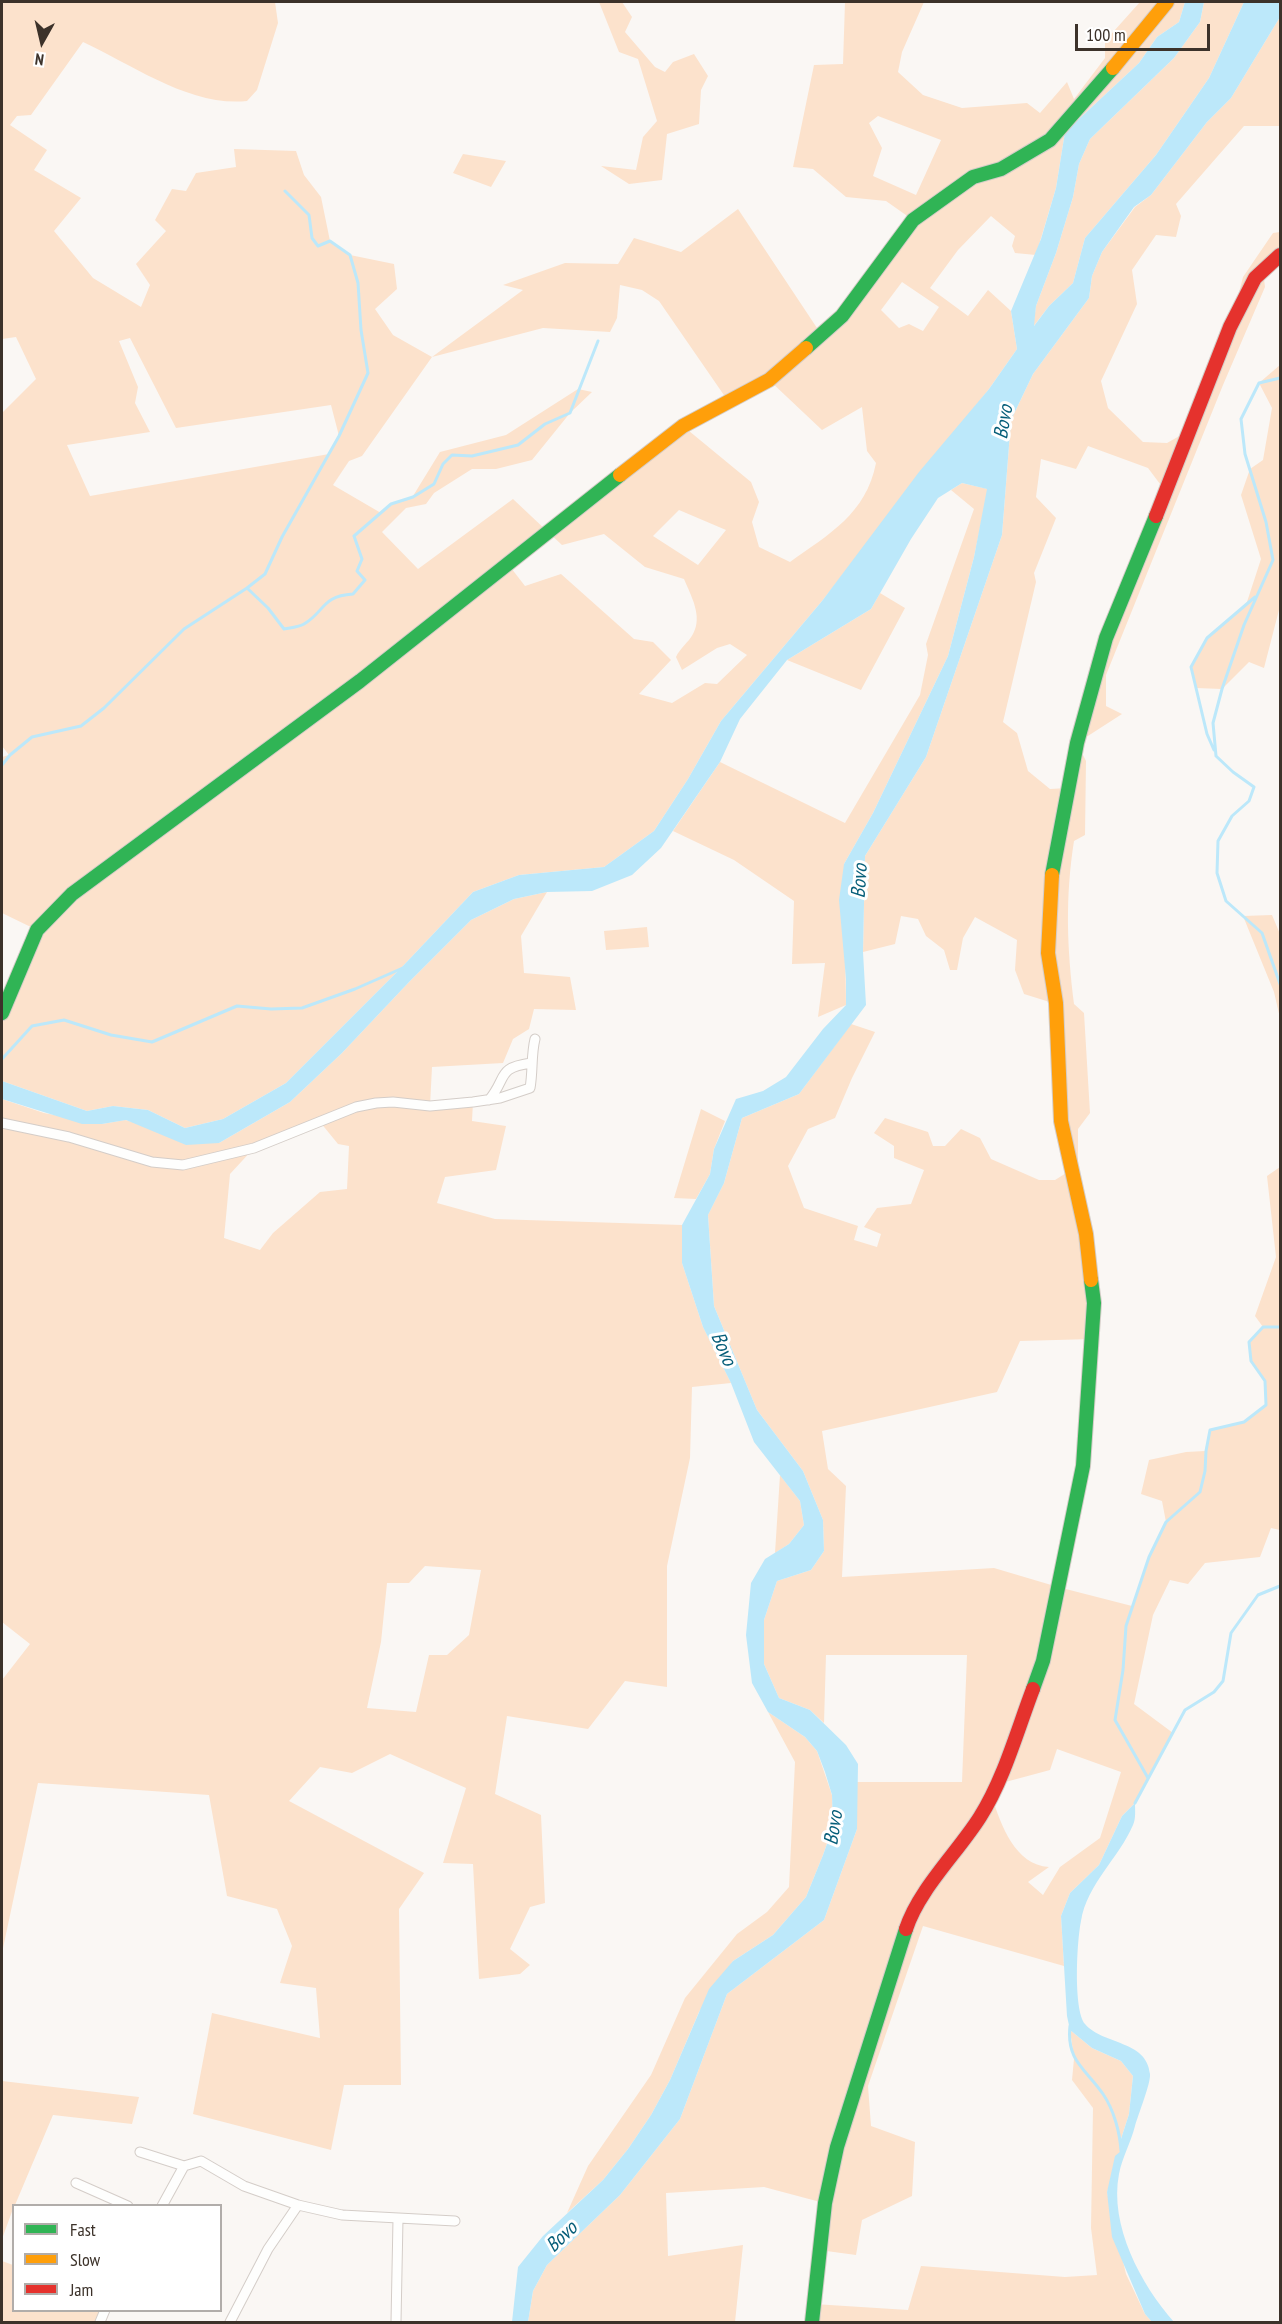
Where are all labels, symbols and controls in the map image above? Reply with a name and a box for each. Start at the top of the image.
north arrow [12,12,72,72]
scale bar [1078,12,1213,50]
text: 100 m [1086,23,1126,46]
text: N [34,49,45,70]
water label: Bovo [989,403,1019,441]
water label: Bovo [847,863,873,899]
water label: Bovo [705,1329,741,1369]
water label: Bovo [819,1809,849,1847]
legend [12,2204,222,2312]
water label: Bovo [541,2217,583,2257]
text: Fast [70,2218,96,2241]
text: Slow [70,2248,100,2271]
text: Jam [70,2278,93,2301]

